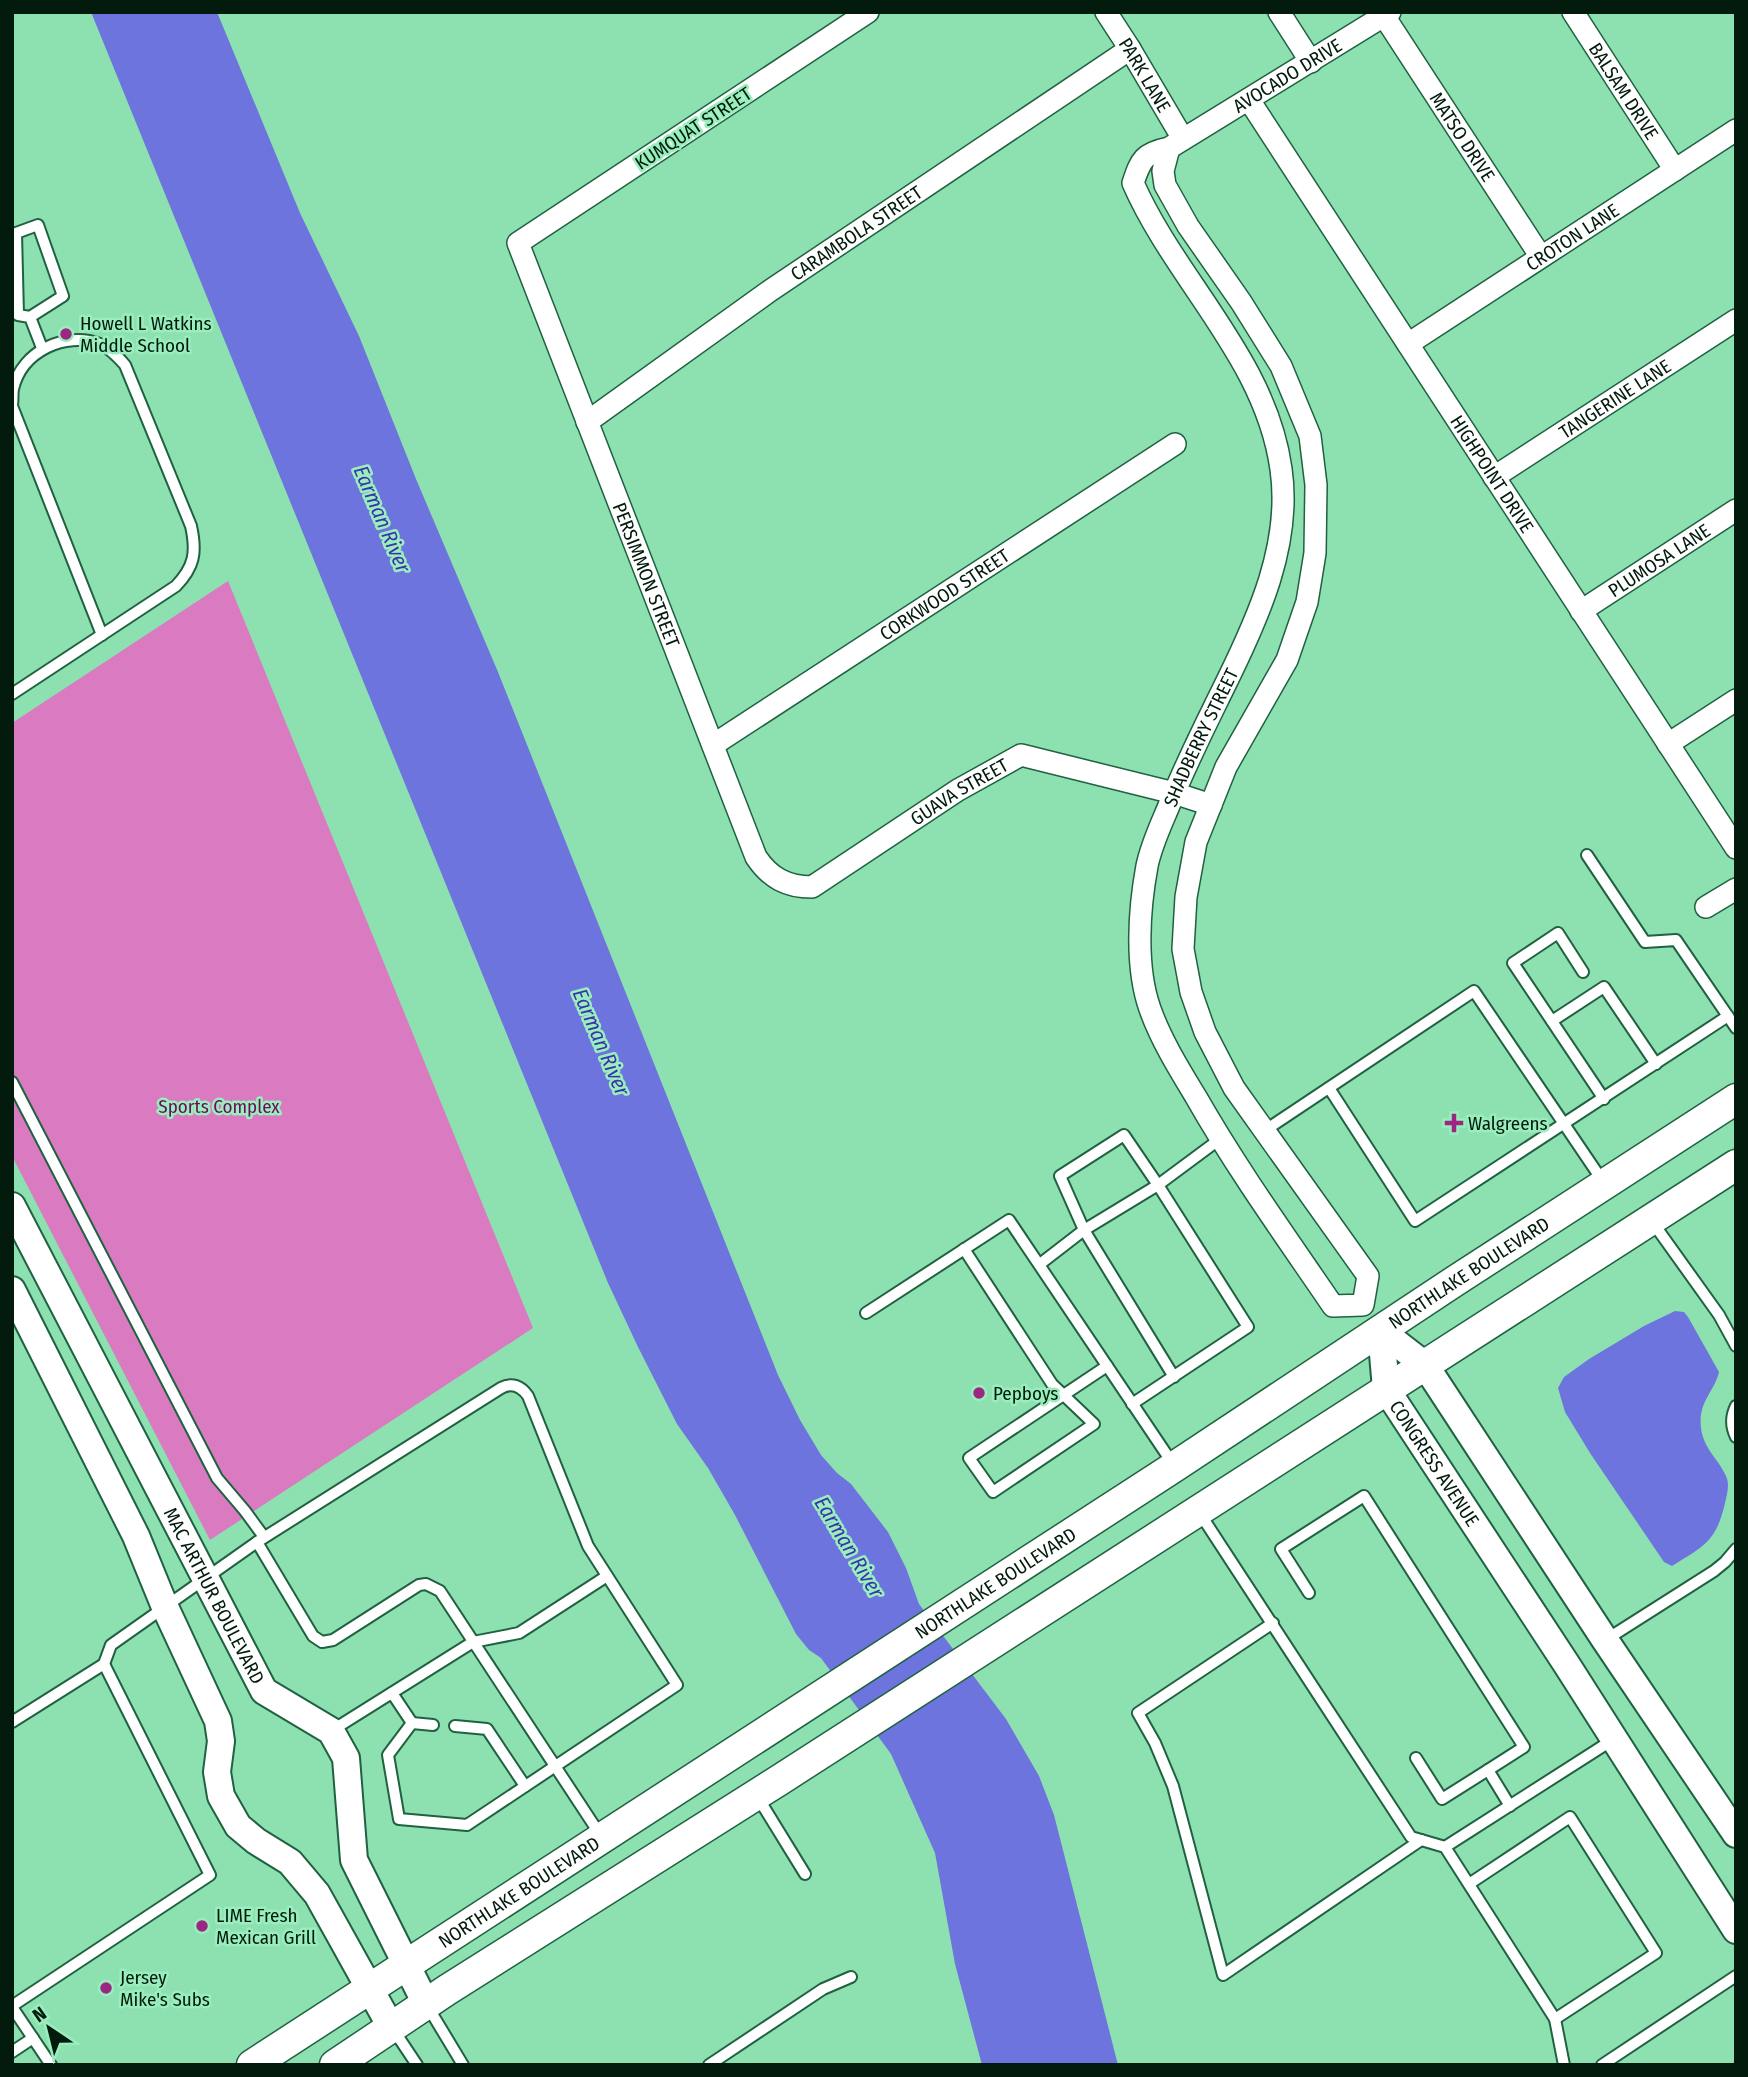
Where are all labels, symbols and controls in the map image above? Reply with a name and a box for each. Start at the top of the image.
street label: PARK LANE [1114,33,1176,117]
street label: AVOCADO DRIVE [1229,34,1346,118]
street label: BALSAM DRIVE [1584,38,1663,144]
street label: KUMQUAT STREET [631,82,756,175]
street label: MATSO DRIVE [1425,88,1500,186]
street label: CARAMBOLA STREET [786,181,927,286]
street label: CROTON LANE [1522,199,1623,276]
place label: Howell L Watkins Middle School [80,312,212,357]
marker: Howell L Watkins Middle School [58,326,74,342]
street label: TANGERINE LANE [1555,354,1675,444]
street label: HIGHPOINT DRIVE [1445,411,1539,537]
water label: Earman River [348,462,416,577]
street label: PERSIMMON STREET [608,499,685,651]
street label: PLUMOSA LANE [1604,519,1715,602]
street label: CORKWOOD STREET [875,544,1014,645]
street label: SHADBERRY STREET [1159,665,1243,810]
street label: GUAVA STREET [906,753,1012,830]
water label: Earman River [567,985,635,1100]
park label: Sports Complex [158,1095,280,1118]
place label: Walgreens [1468,1112,1548,1135]
marker: Walgreens [1446,1115,1462,1131]
street label: NORTHLAKE BOULEVARD [1384,1212,1554,1334]
place label: Pepboys [993,1382,1058,1405]
marker: Pepboys [971,1385,987,1401]
street label: CONGRESS AVENUE [1385,1396,1484,1531]
water label: Earman River [809,1492,890,1603]
street label: MAC ARTHUR BOULEVARD [159,1504,269,1688]
street label: NORTHLAKE BOULEVARD [911,1523,1080,1644]
street label: NORTHLAKE BOULEVARD [434,1832,604,1953]
place label: LIME Fresh Mexican Grill [216,1904,316,1949]
marker: LIME Fresh Mexican Grill [194,1918,210,1934]
place label: Jersey Mike's Subs [120,1966,210,2011]
marker: Jersey Mike's Subs [98,1980,114,1996]
north arrow [14,1993,84,2063]
text: N [28,2002,51,2027]

